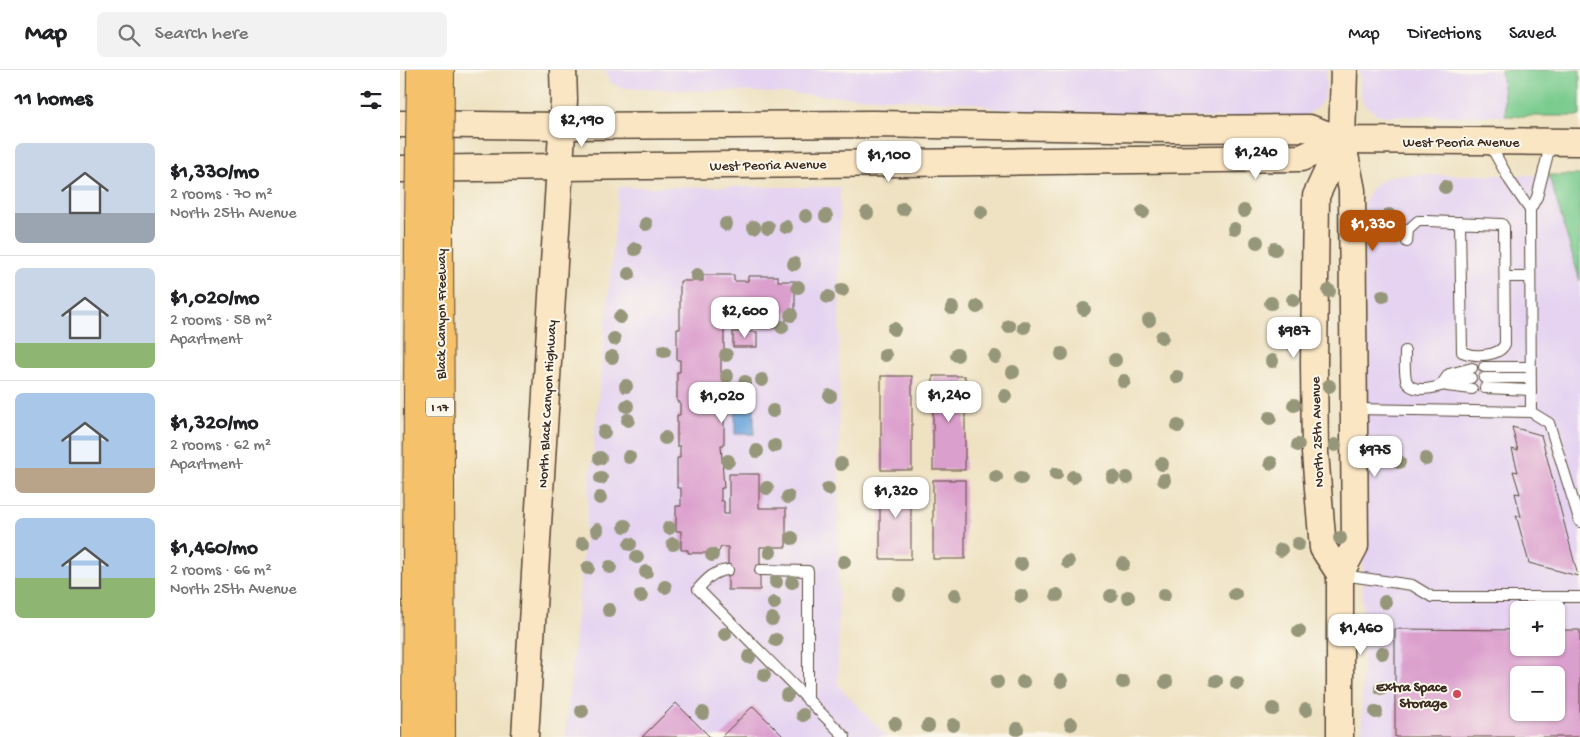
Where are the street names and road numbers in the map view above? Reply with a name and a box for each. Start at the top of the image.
street label: West Peoria Avenue [1403,135,1520,152]
street label: West Peoria Avenue [710,157,827,176]
street label: Black Canyon Freeway [434,249,451,380]
street label: North Black Canyon Highway [536,319,561,489]
street label: North 25th Avenue [1308,375,1329,488]
road number: I 17 [426,398,454,417]

